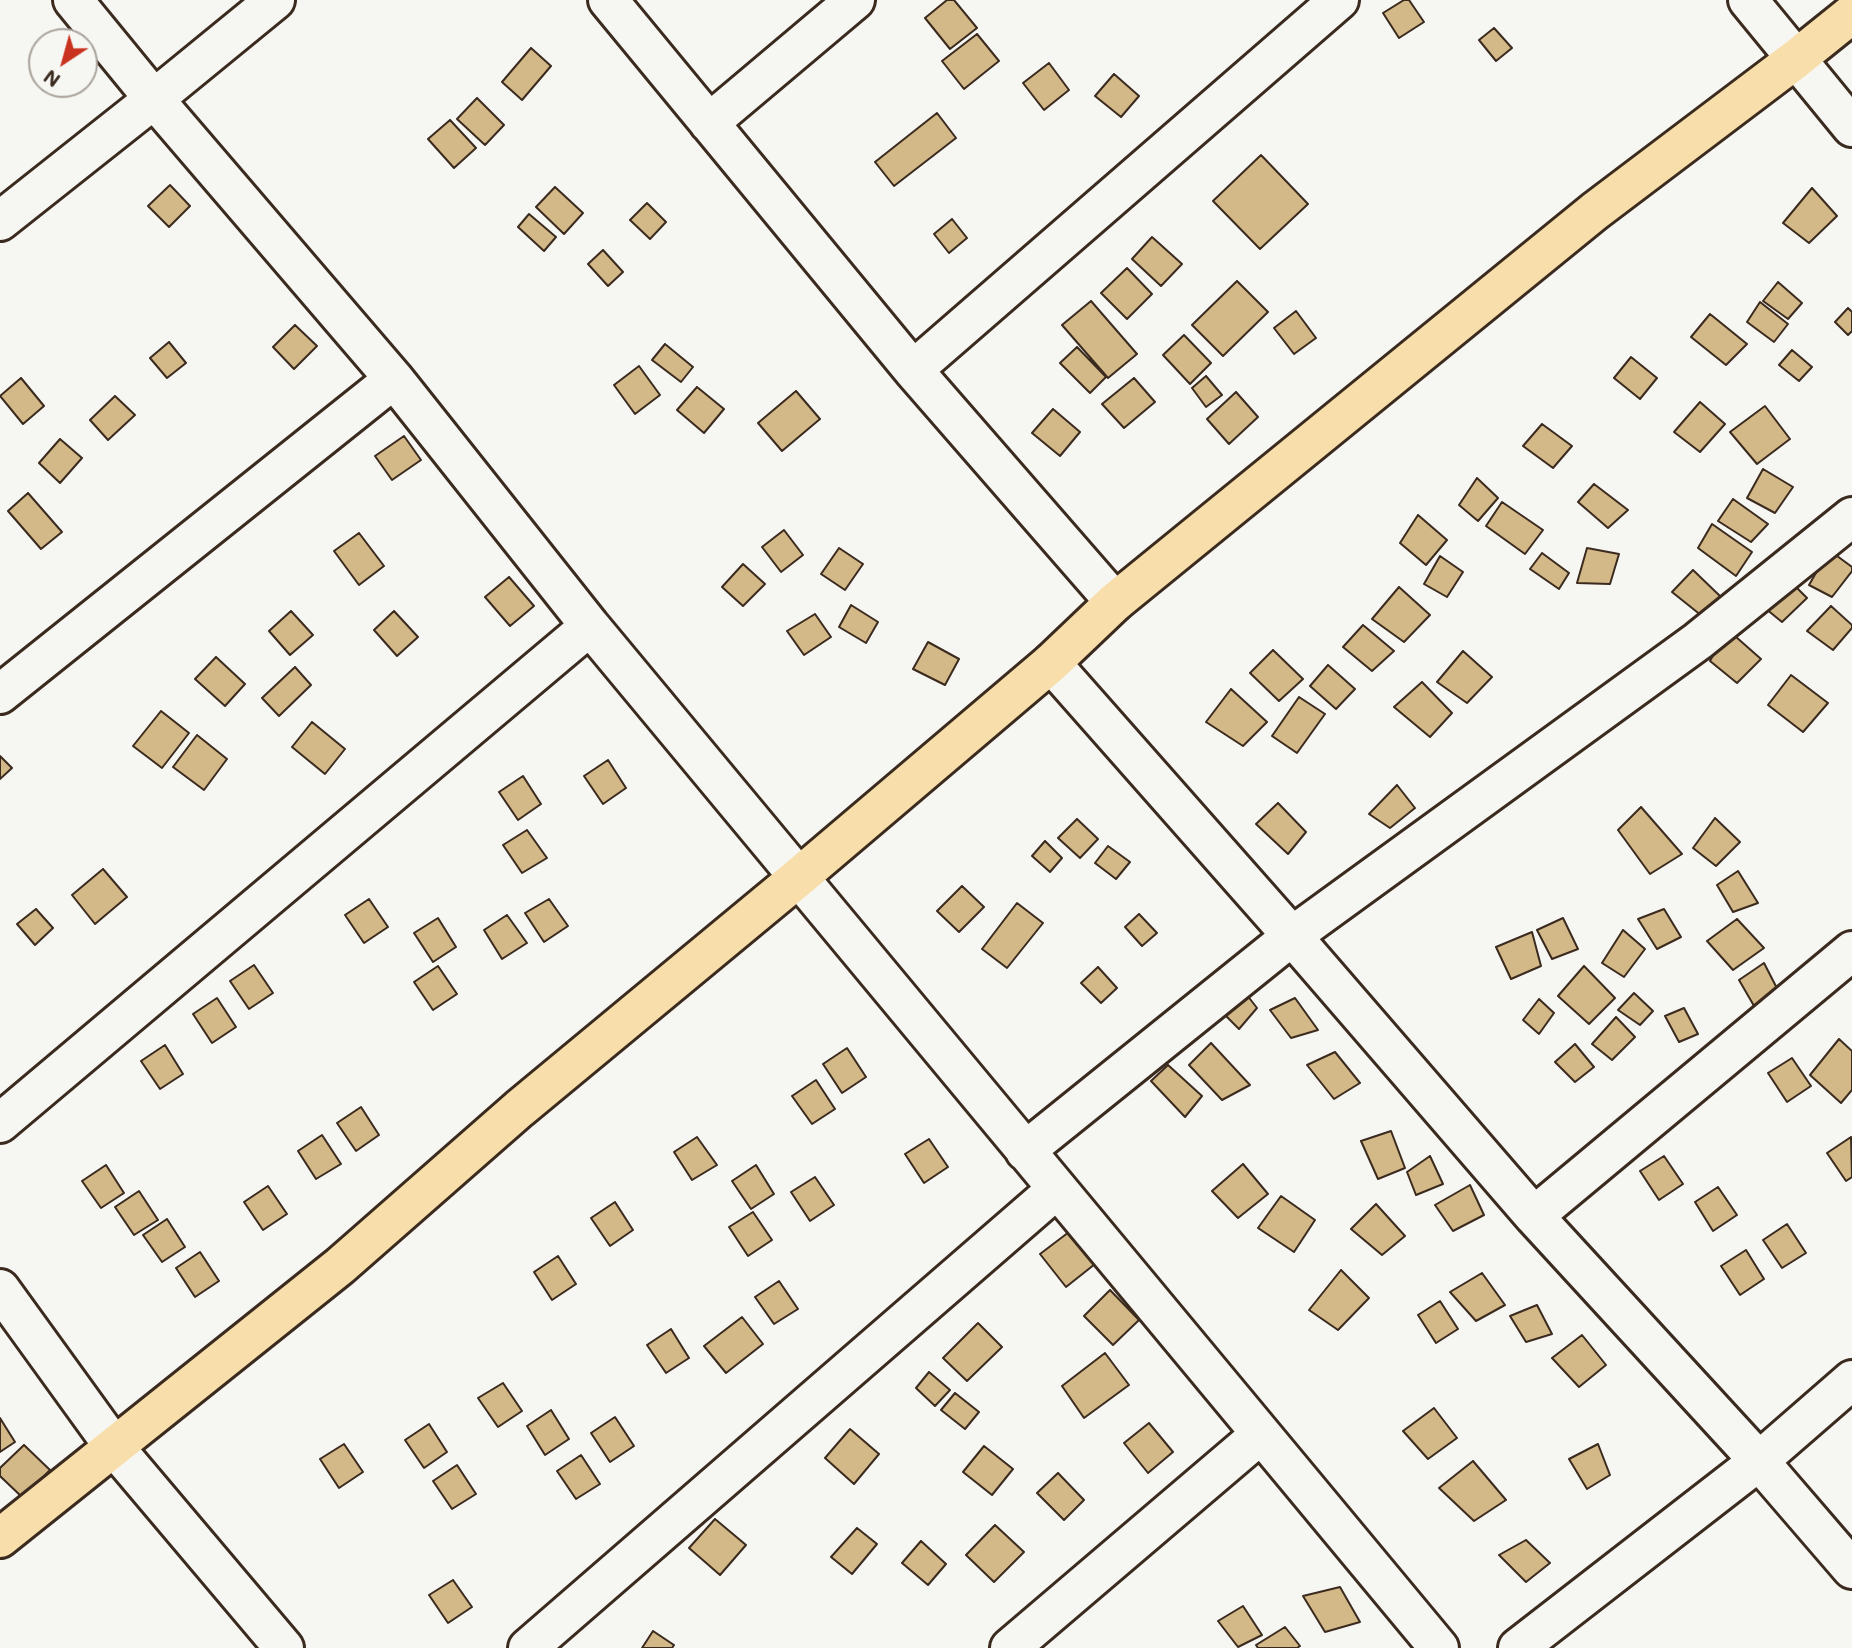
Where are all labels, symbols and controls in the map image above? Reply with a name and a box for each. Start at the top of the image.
north arrow [28,28,98,98]
text: N [38,64,65,93]

